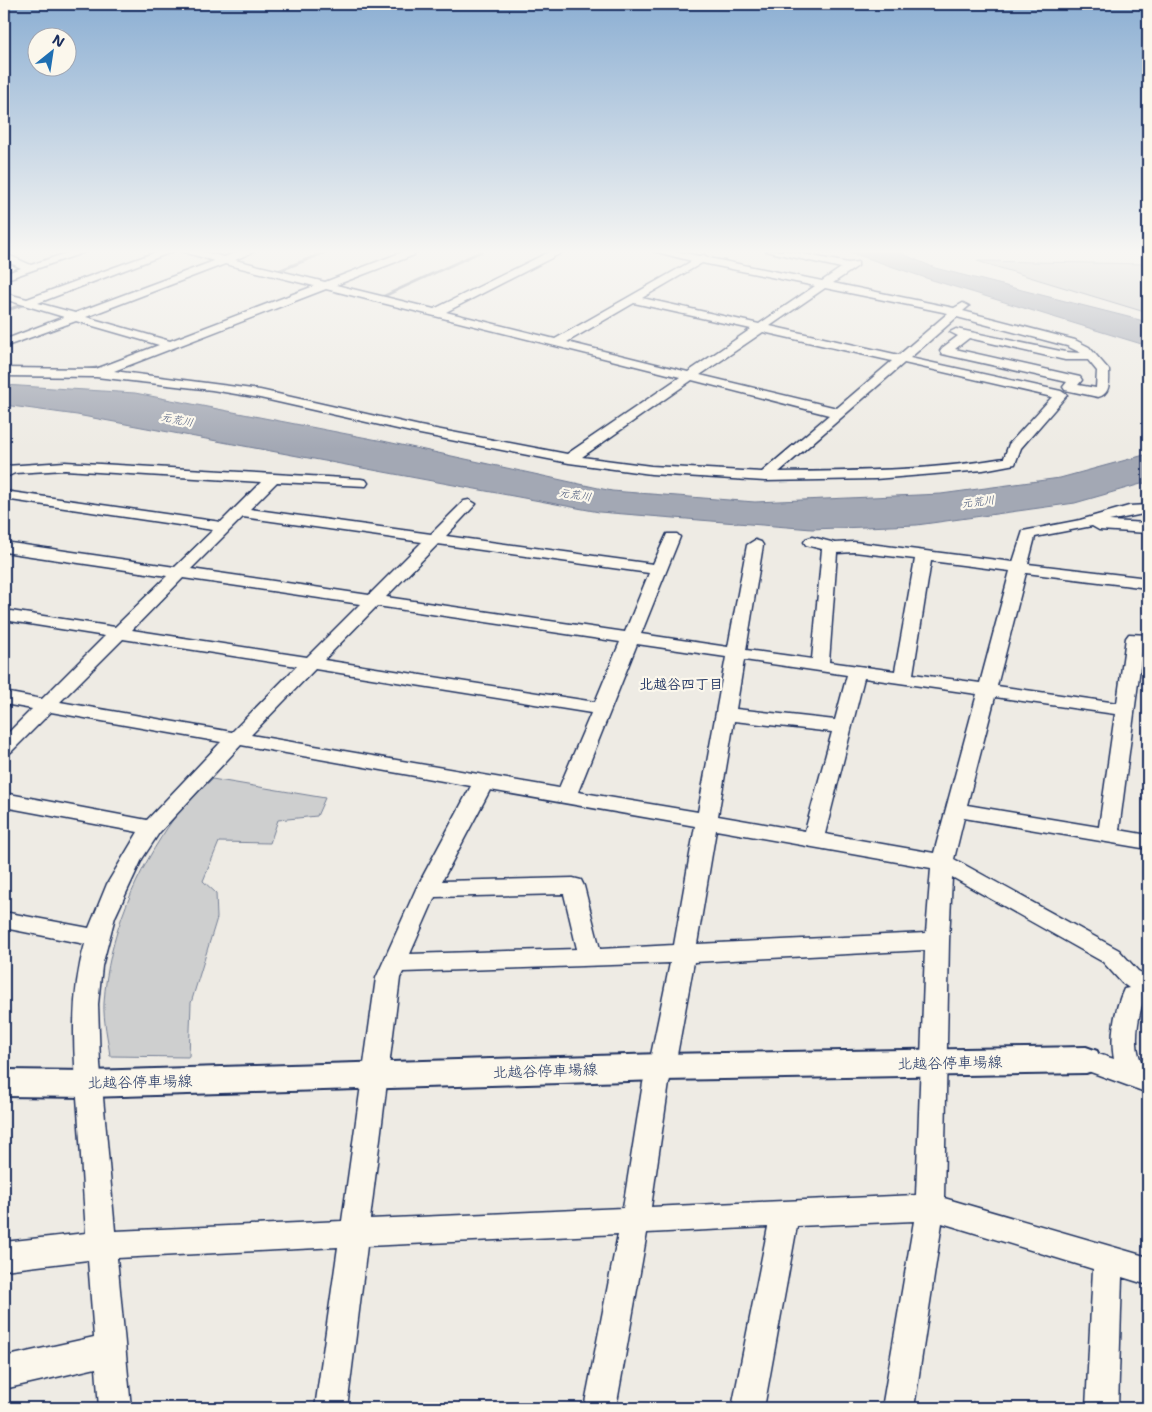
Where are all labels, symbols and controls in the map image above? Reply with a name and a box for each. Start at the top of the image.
north arrow [28,28,78,78]
text: N [49,30,68,51]
water label: 元荒川 [159,409,195,431]
water label: 元荒川 [558,485,592,505]
water label: 元荒川 [961,493,995,511]
district label: 北越谷四丁目 [639,675,723,693]
street label: 北越谷停車場線 [897,1052,1003,1074]
street label: 北越谷停車場線 [492,1059,598,1083]
street label: 北越谷停車場線 [87,1071,193,1093]

